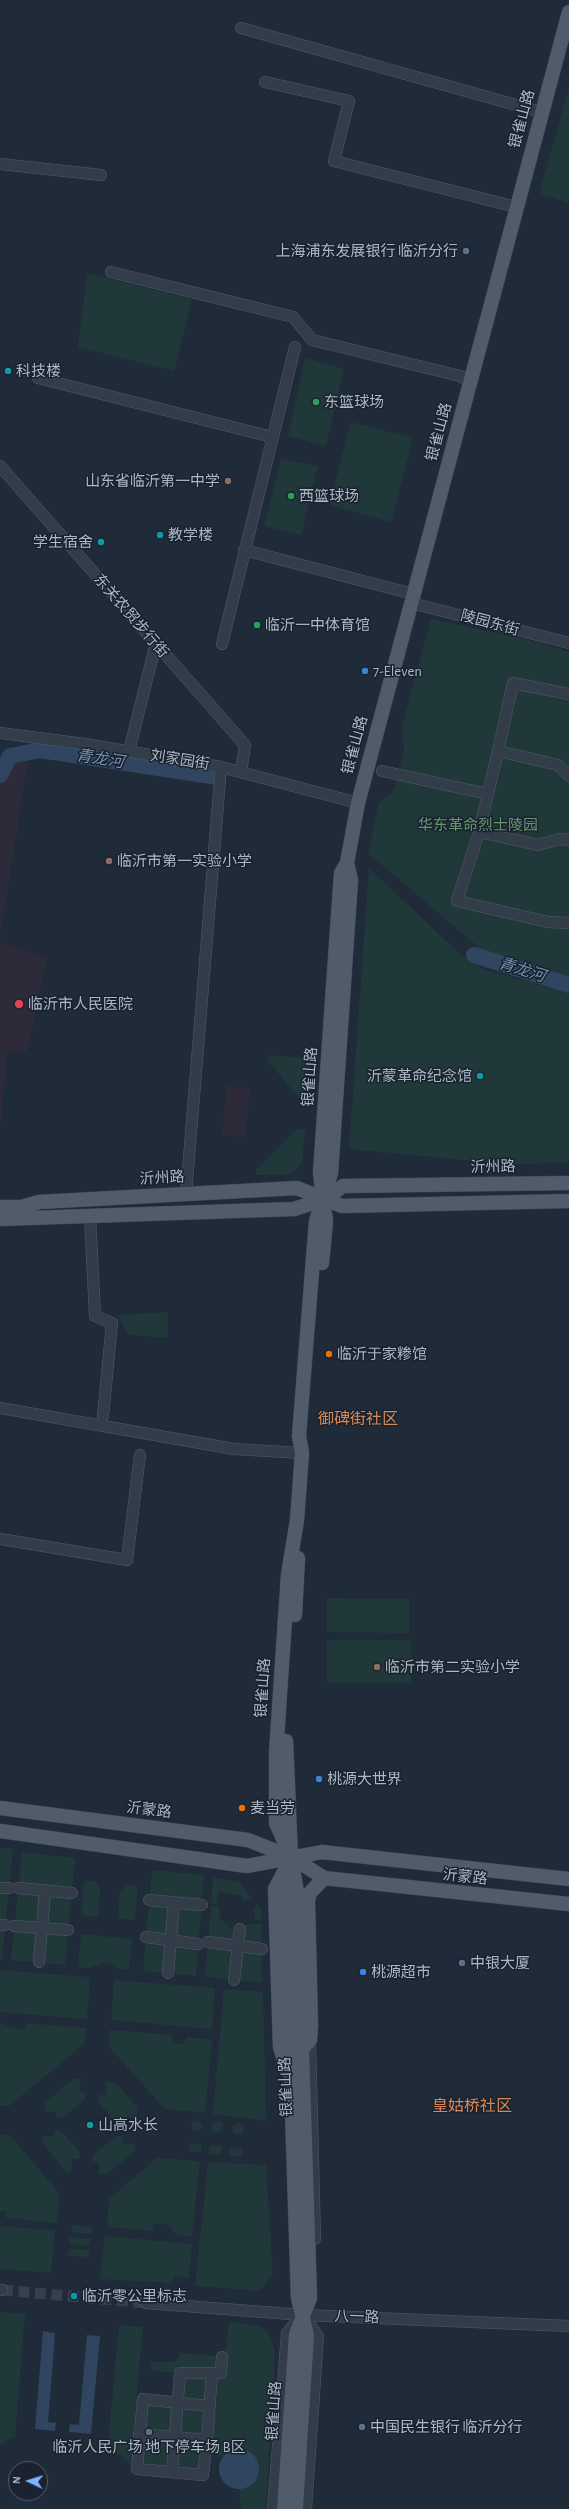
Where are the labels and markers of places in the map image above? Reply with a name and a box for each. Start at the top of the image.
place label: 上海浦东发展银行 临沂分行 [276,242,458,260]
marker: 上海浦东发展银行 临沂分行 [461,246,471,256]
place label: 科技楼 [16,362,61,380]
marker: 科技楼 [3,366,13,376]
place label: 东篮球场 [324,393,384,411]
marker: 东篮球场 [311,397,321,407]
place label: 山东省临沂第一中学 [85,472,220,490]
marker: 山东省临沂第一中学 [223,476,233,486]
place label: 西篮球场 [299,487,359,505]
marker: 西篮球场 [286,491,296,501]
place label: 教学楼 [168,526,213,544]
marker: 教学楼 [155,530,165,540]
place label: 学生宿舍 [33,533,93,551]
marker: 学生宿舍 [96,537,106,547]
place label: 临沂一中体育馆 [265,616,370,634]
marker: 临沂一中体育馆 [252,620,262,630]
place label: 7-Eleven [373,662,422,680]
marker: 7-Eleven [360,666,370,676]
place label: 临沂市第一实验小学 [117,852,252,870]
marker: 临沂市第一实验小学 [104,856,114,866]
place label: 临沂市人民医院 [28,995,133,1013]
marker: 临沂市人民医院 [13,998,25,1010]
place label: 沂蒙革命纪念馆 [367,1067,472,1085]
marker: 沂蒙革命纪念馆 [475,1071,485,1081]
place label: 临沂于家糁馆 [337,1345,427,1363]
marker: 临沂于家糁馆 [324,1349,334,1359]
place label: 临沂市第二实验小学 [385,1658,520,1676]
marker: 临沂市第二实验小学 [372,1662,382,1672]
place label: 桃源大世界 [327,1770,402,1788]
marker: 桃源大世界 [314,1774,324,1784]
place label: 麦当劳 [250,1799,295,1817]
marker: 麦当劳 [237,1803,247,1813]
place label: 中银大厦 [470,1954,530,1972]
marker: 中银大厦 [457,1958,467,1968]
place label: 桃源超市 [371,1963,431,1981]
marker: 桃源超市 [358,1967,368,1977]
place label: 山高水长 [98,2116,158,2134]
marker: 山高水长 [85,2120,95,2130]
place label: 临沂零公里标志 [82,2287,187,2305]
marker: 临沂零公里标志 [69,2291,79,2301]
place label: 中国民生银行 临沂分行 [370,2418,522,2436]
marker: 中国民生银行 临沂分行 [357,2422,367,2432]
marker: 临沂人民广场 地下停车场 B区 [144,2427,154,2437]
place label: 临沂人民广场 地下停车场 B区 [52,2438,246,2456]

